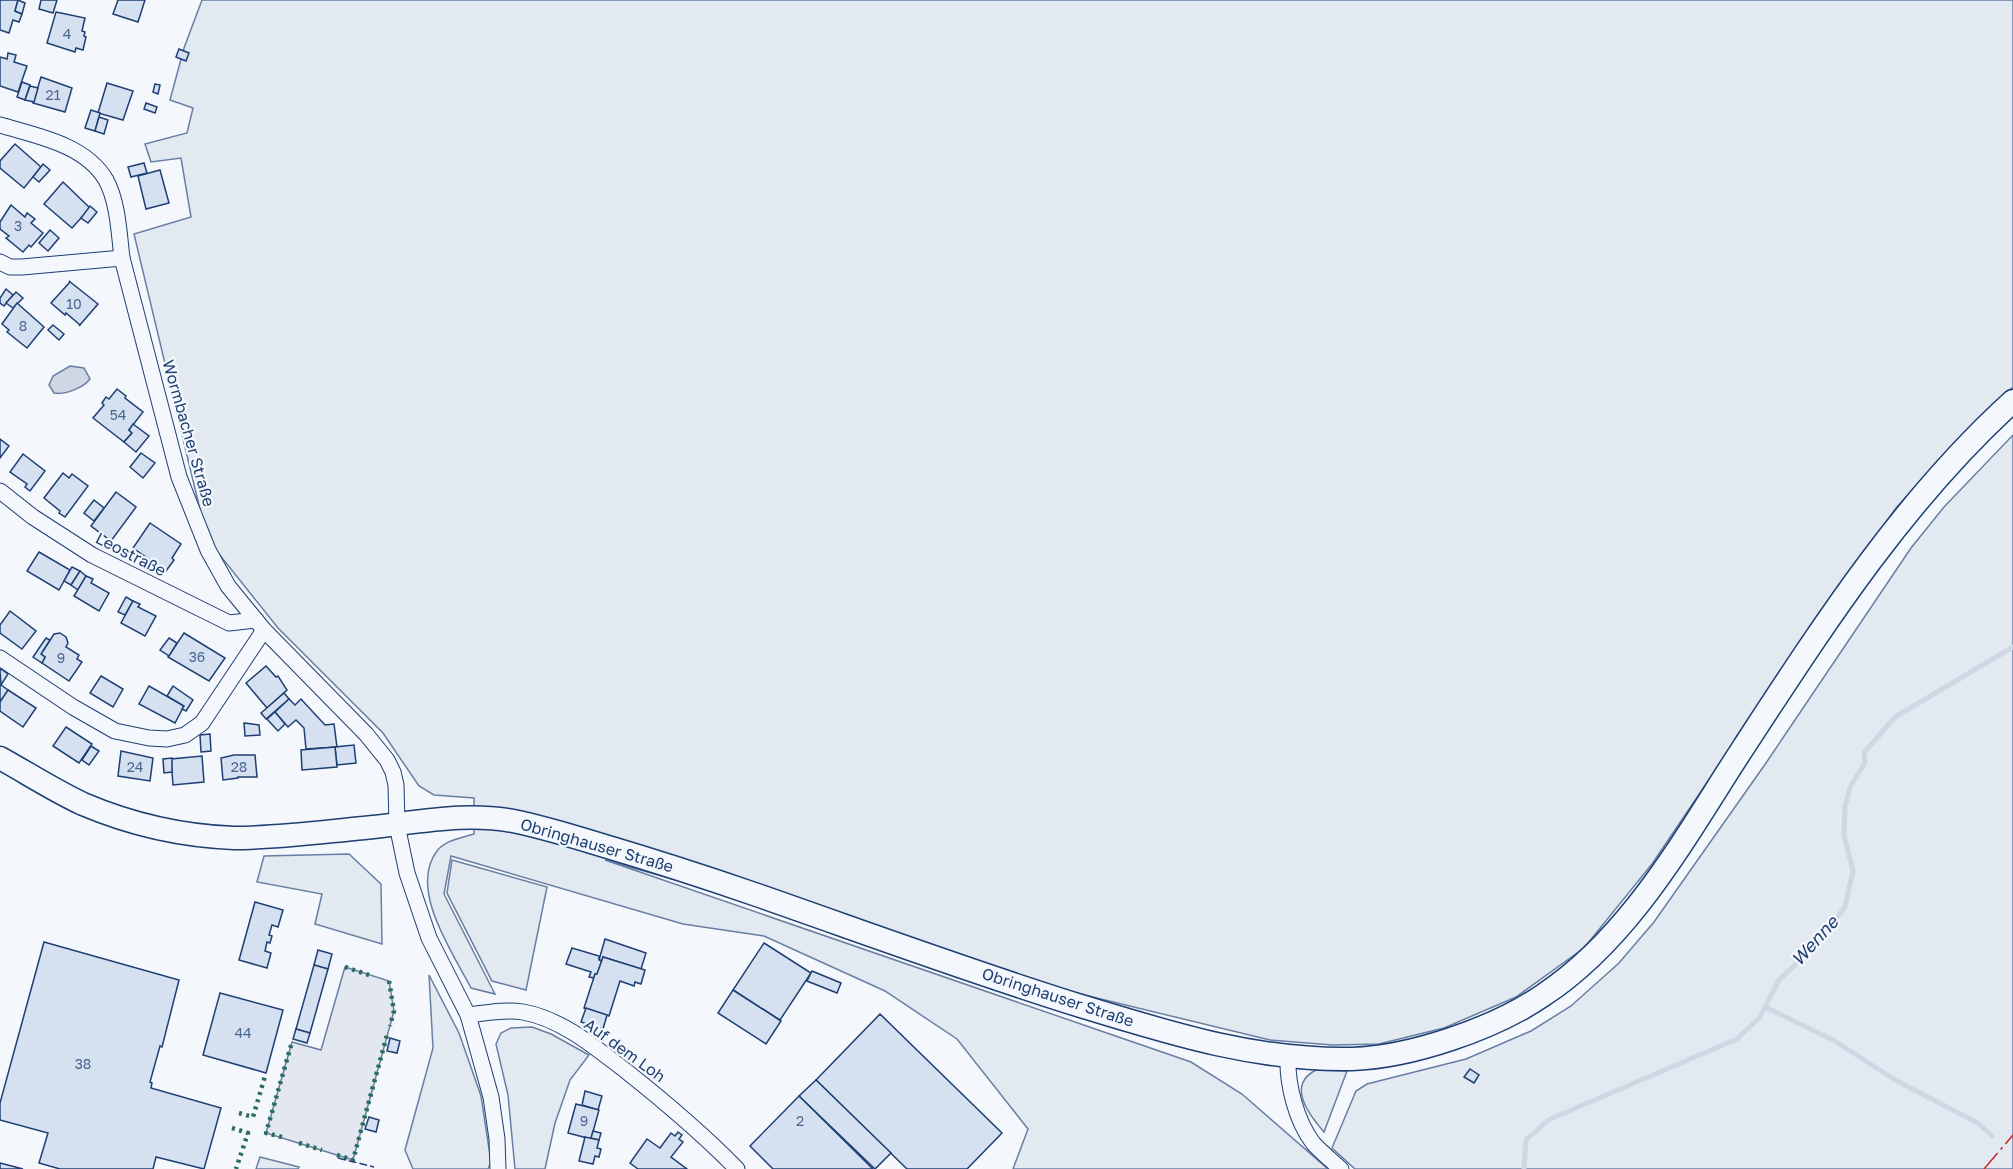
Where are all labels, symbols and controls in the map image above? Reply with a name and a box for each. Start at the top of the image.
house number: 4 [63,25,71,42]
house number: 21 [46,86,61,103]
house number: 3 [14,217,22,234]
house number: 10 [66,295,82,312]
house number: 8 [19,317,27,334]
street label: Wormbacher Straße [158,357,220,509]
house number: 54 [110,406,126,423]
street label: Leostraße [92,528,170,580]
house number: 36 [189,648,205,665]
house number: 9 [57,649,65,666]
house number: 24 [127,758,143,775]
house number: 28 [231,758,247,775]
street label: Obringhauser Straße [518,814,676,876]
water label: Wenne [1786,910,1843,970]
street label: Obringhauser Straße [980,963,1136,1031]
street label: Auf dem Loh [580,1014,670,1086]
house number: 44 [234,1024,252,1041]
house number: 38 [75,1055,91,1072]
house number: 9 [580,1112,588,1129]
house number: 2 [796,1112,804,1129]

